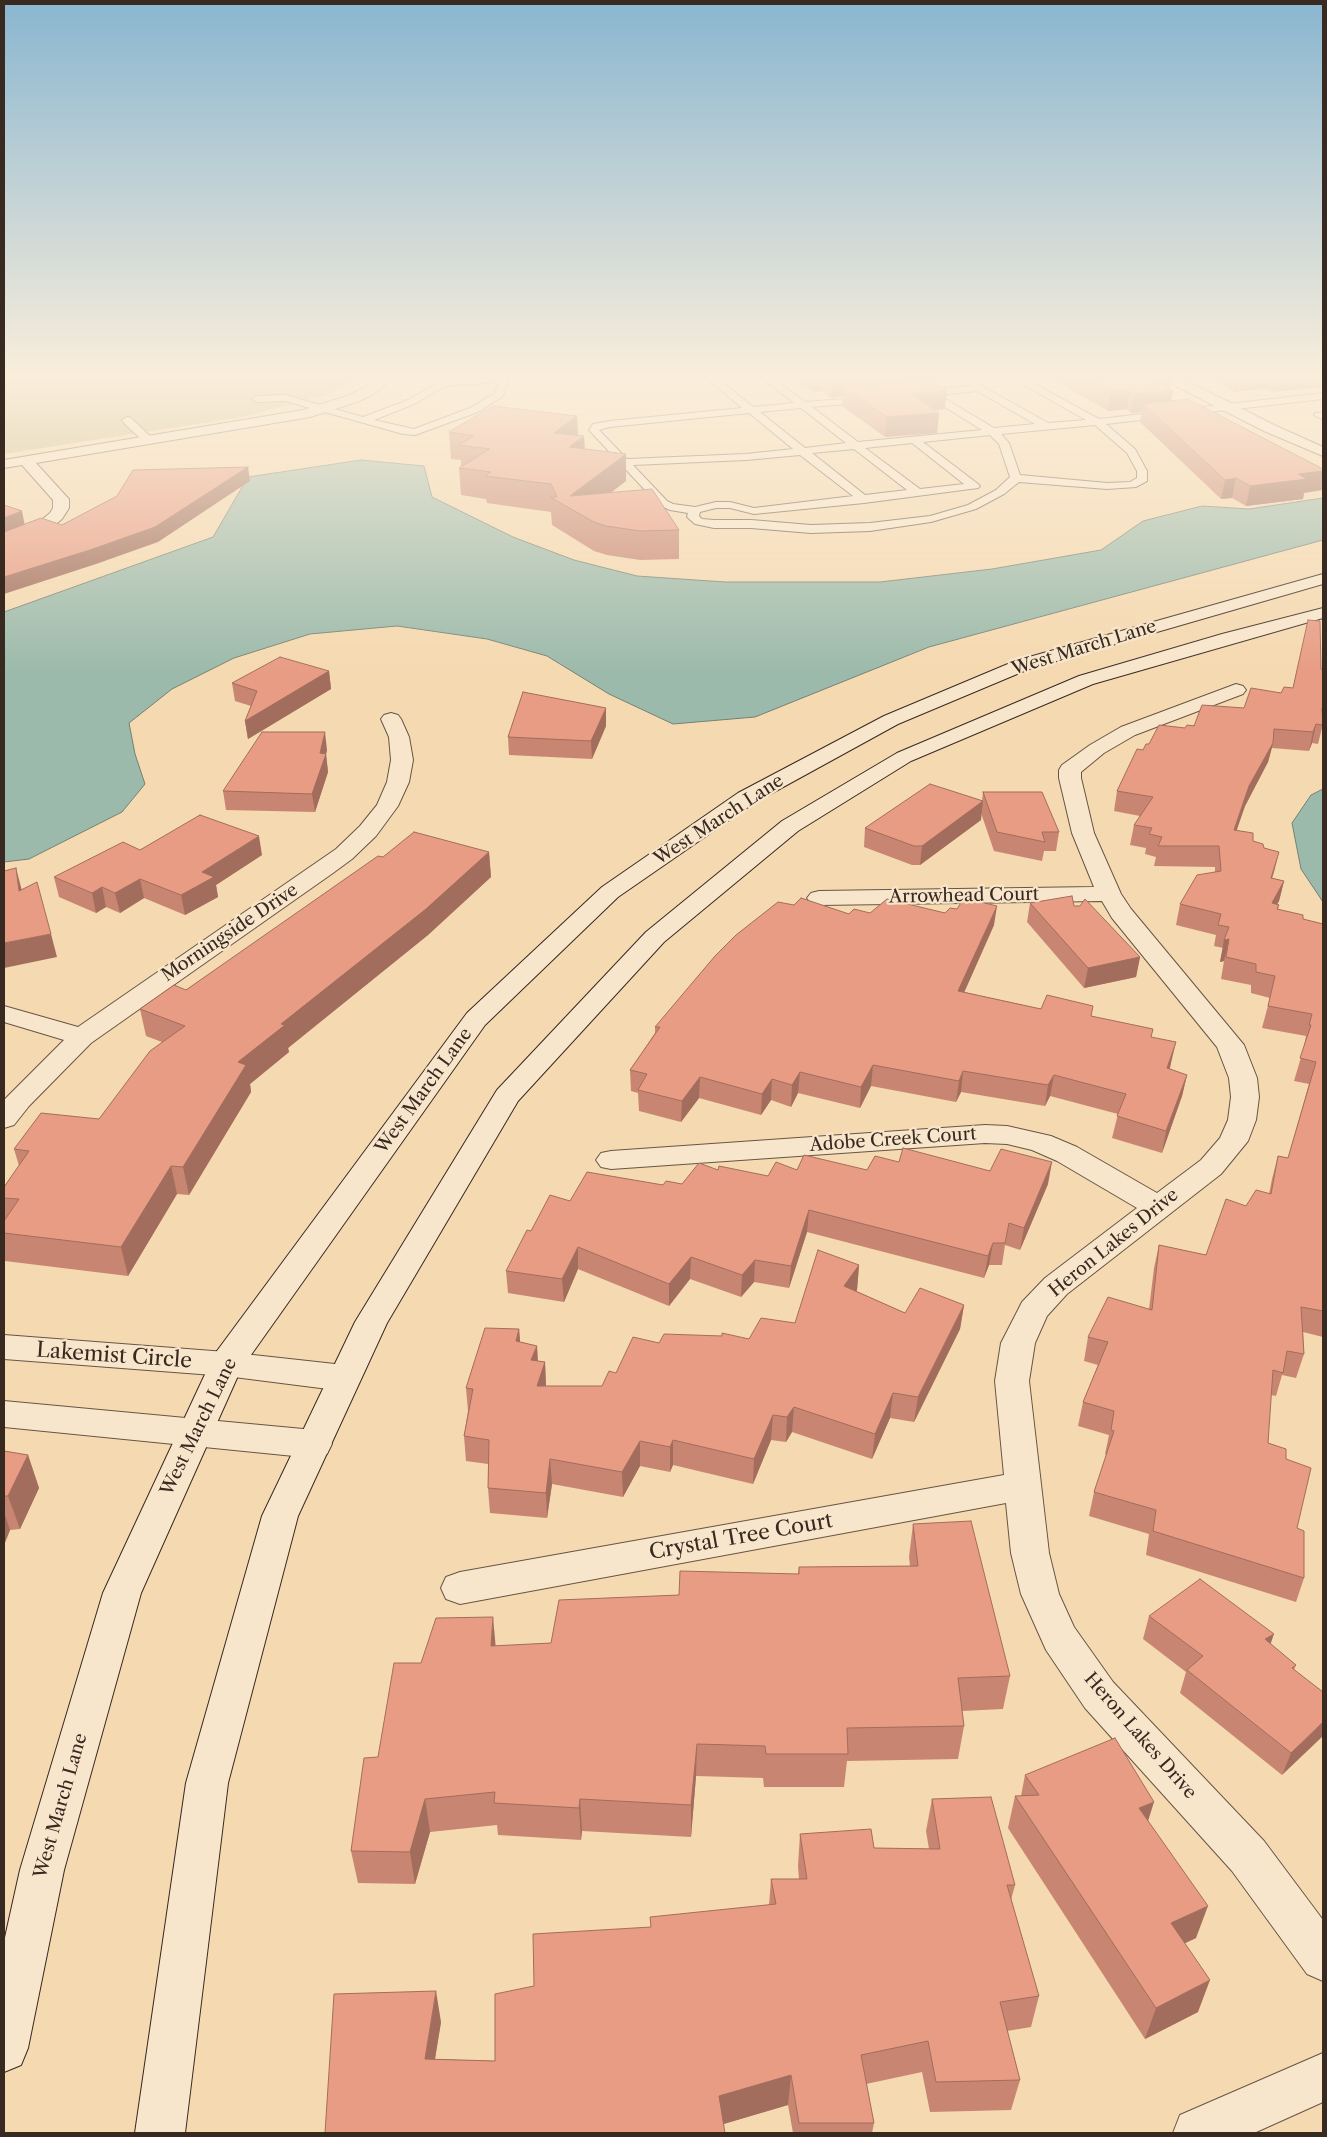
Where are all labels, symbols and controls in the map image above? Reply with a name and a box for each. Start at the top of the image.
street label: West March Lane [1009,616,1159,680]
street label: West March Lane [650,770,788,870]
street label: Morningside Drive [158,879,302,987]
street label: Arrowhead Court [889,884,1039,908]
street label: West March Lane [371,1024,477,1158]
street label: Adobe Creek Court [809,1123,977,1157]
street label: Heron Lakes Drive [1045,1184,1183,1302]
street label: Lakemist Circle [35,1338,193,1374]
street label: West March Lane [156,1355,242,1499]
street label: Crystal Tree Court [647,1508,835,1566]
street label: Heron Lakes Drive [1079,1669,1201,1803]
street label: West March Lane [30,1731,92,1881]

